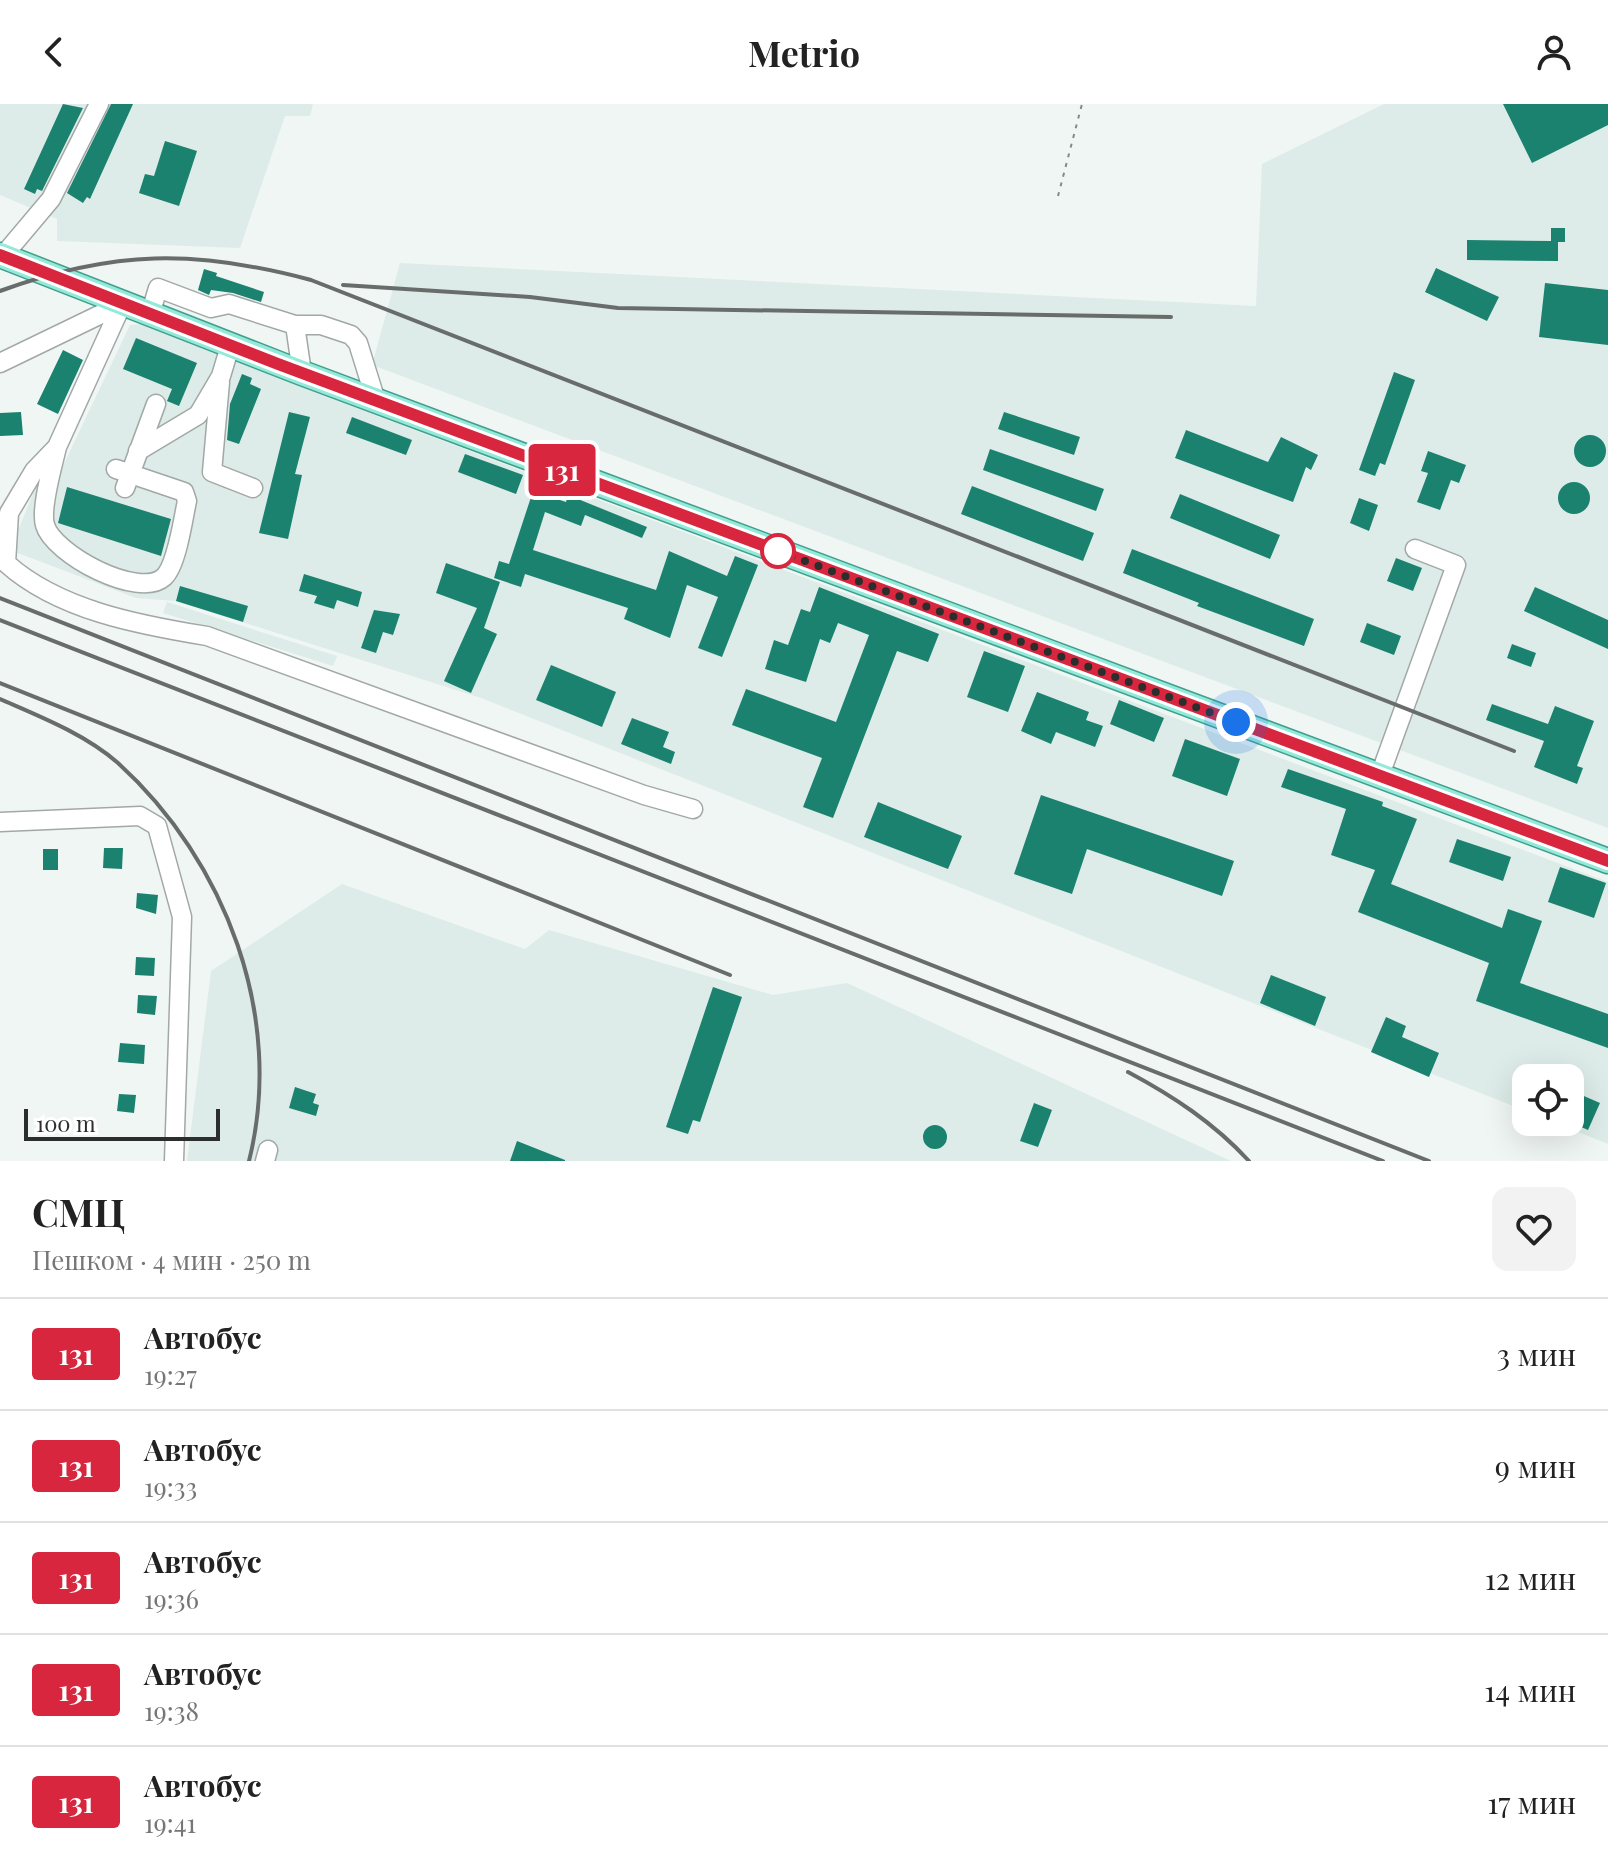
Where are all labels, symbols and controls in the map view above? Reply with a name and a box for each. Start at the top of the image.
text: Metrio [748,28,860,76]
icon: back [32,30,76,74]
icon: person [1532,30,1576,74]
line badge: 131 [516,444,608,496]
text: 131 [545,451,579,488]
unlabelled marker [761,534,795,568]
your location [1216,702,1256,742]
map controls [1512,1064,1584,1136]
button: locate [1512,1064,1584,1136]
scale bar [24,1105,220,1141]
text: 100 m [36,1108,96,1138]
text: СМЦ [32,1186,125,1237]
button: heart [1492,1187,1576,1271]
text: Пешком · 4 мин · 250 m [32,1242,311,1277]
text: Автобус [144,1317,262,1357]
text: 3 мин [1497,1334,1576,1374]
text: 131 [59,1335,93,1372]
text: 19:27 [144,1357,197,1392]
text: Автобус [144,1429,262,1469]
text: 9 мин [1495,1446,1576,1486]
text: 131 [59,1447,93,1484]
text: 19:33 [144,1469,197,1504]
text: Автобус [144,1541,262,1581]
text: 12 мин [1485,1558,1576,1598]
text: 131 [59,1559,93,1596]
text: 19:36 [144,1581,199,1616]
text: Автобус [144,1653,262,1693]
text: 14 мин [1484,1670,1576,1710]
text: 131 [59,1671,93,1708]
text: 19:38 [144,1693,199,1728]
text: Автобус [144,1765,262,1805]
text: 17 мин [1487,1782,1576,1822]
text: 131 [59,1783,93,1820]
text: 19:41 [144,1805,196,1840]

